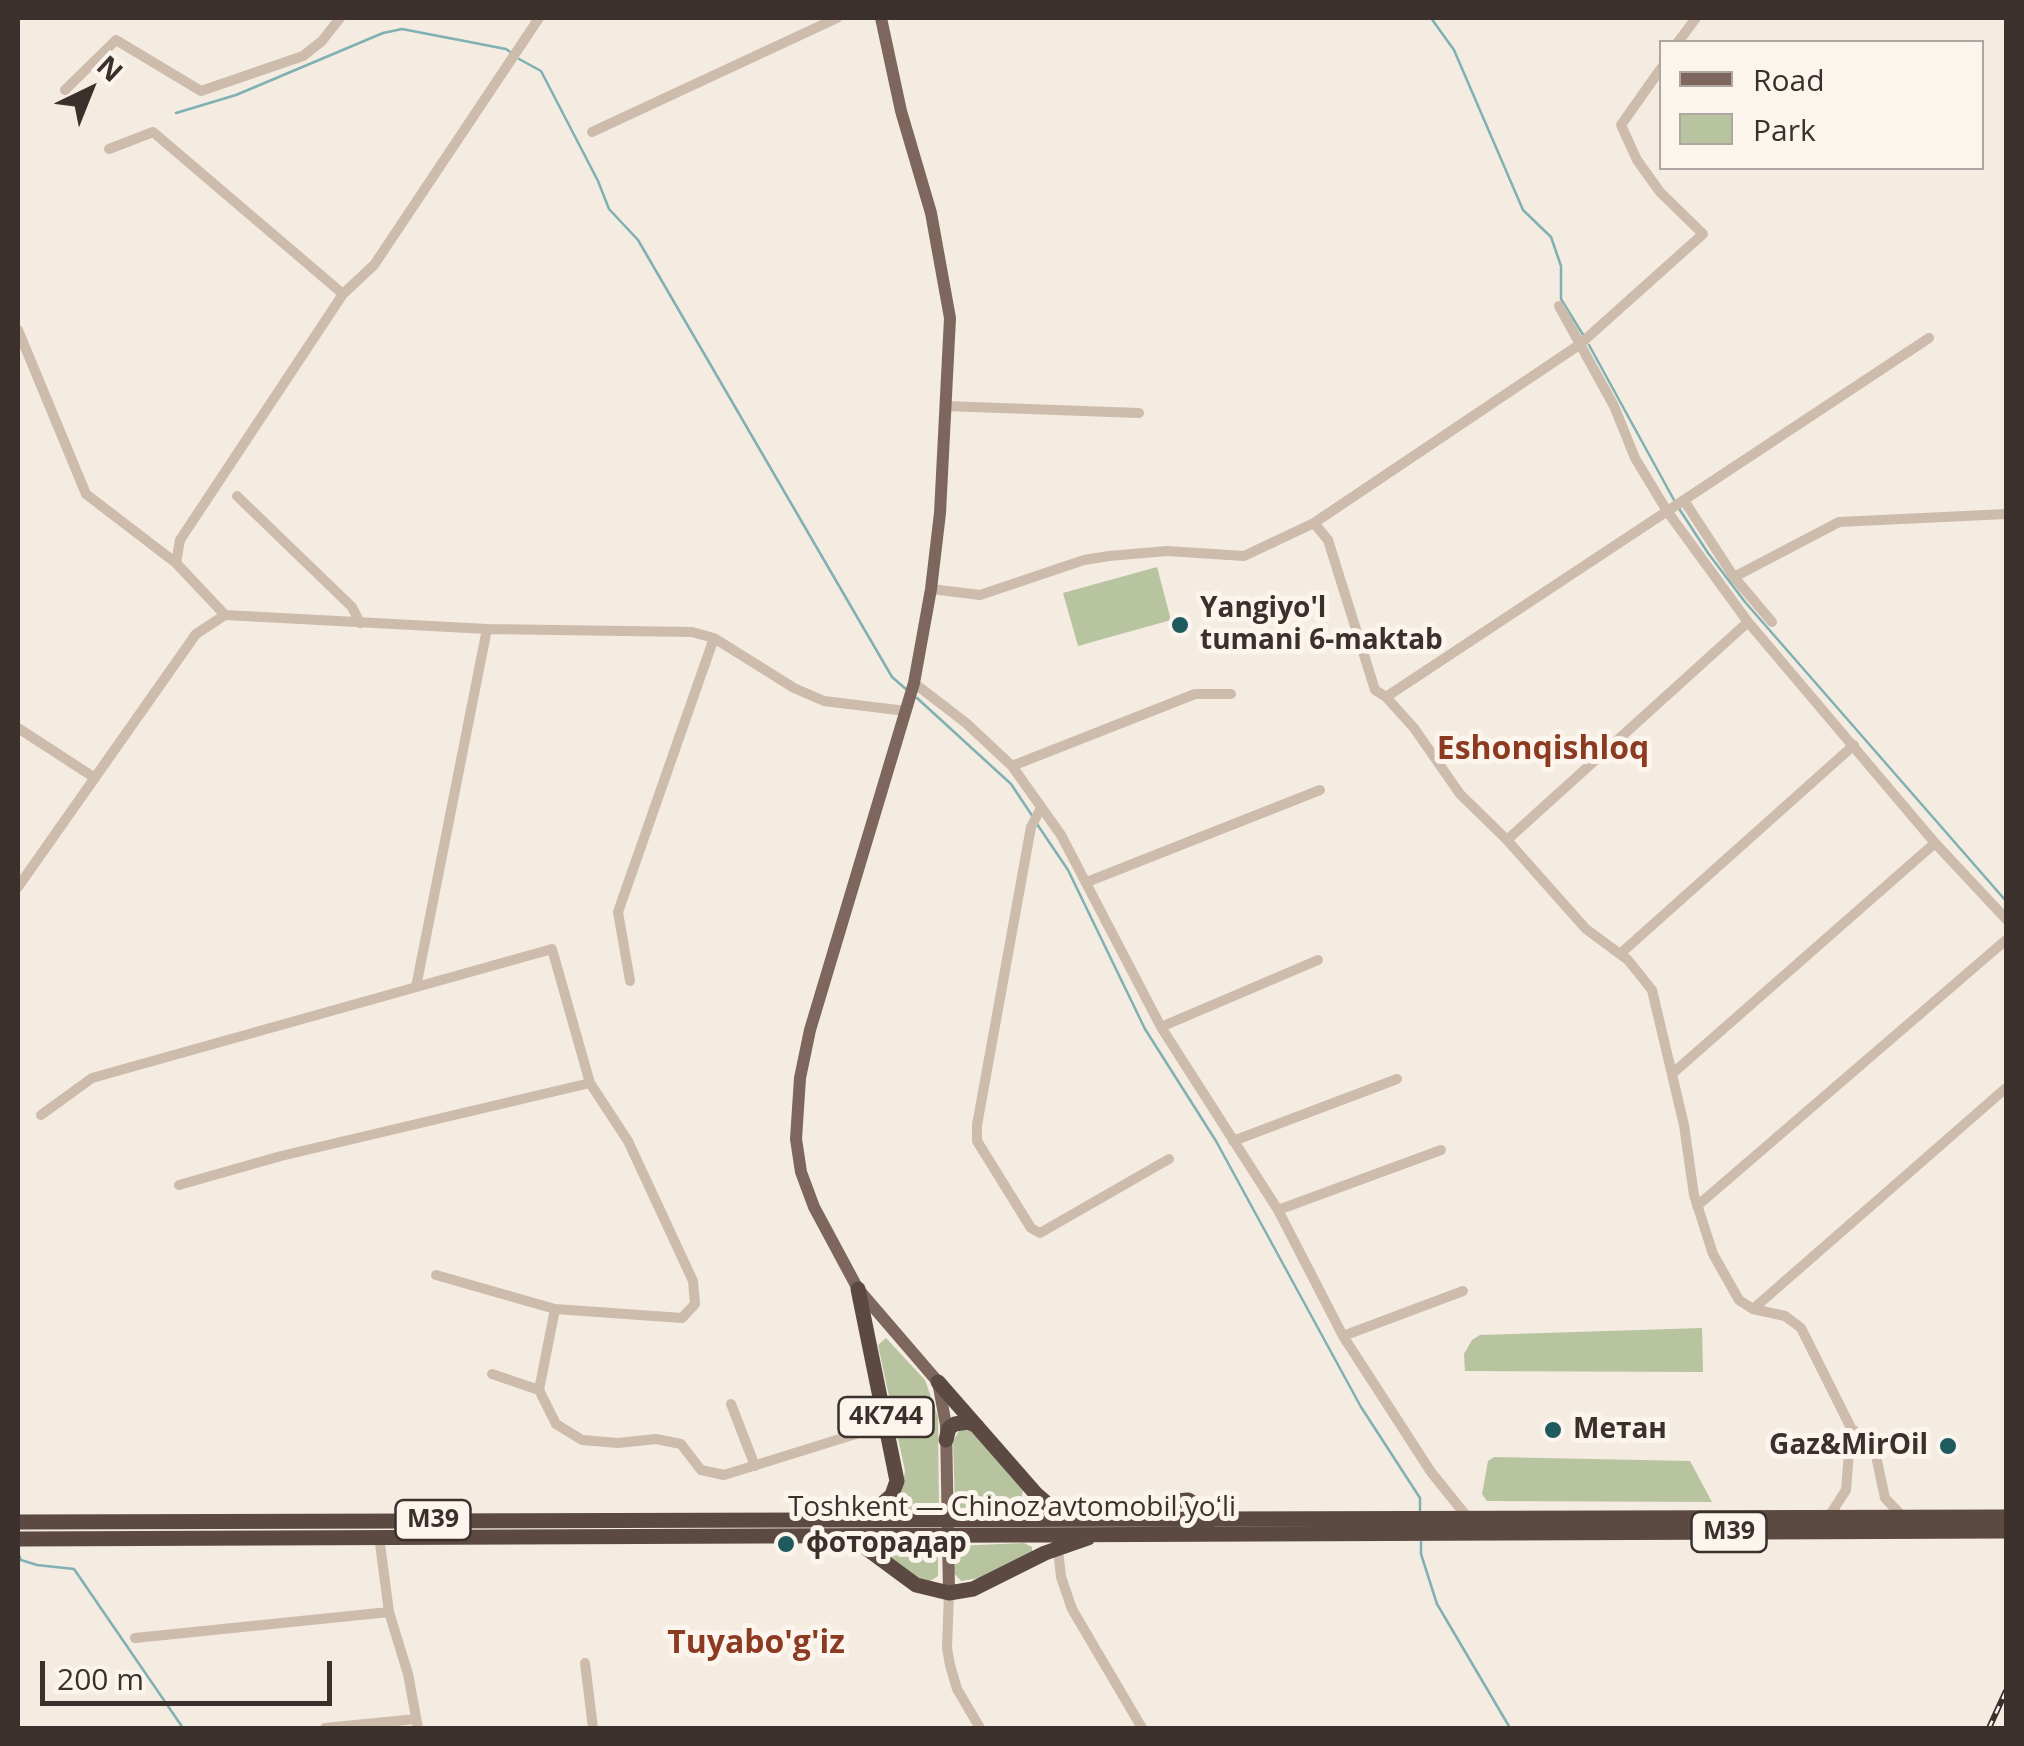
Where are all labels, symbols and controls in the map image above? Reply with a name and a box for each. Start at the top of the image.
north arrow [40,40,140,140]
legend [1659,40,1984,170]
text: N [89,46,132,90]
text: Road [1753,59,1825,100]
text: Park [1753,109,1816,150]
place label: Yangiyo'l tumani 6-maktab [1200,592,1443,658]
marker: Yangiyo'l tumani 6-maktab [1169,614,1191,636]
district label: Eshonqishloq [1437,731,1649,769]
road number: 4К744 [838,1397,934,1437]
place label: Метан [1573,1413,1667,1447]
marker: Метан [1542,1419,1564,1441]
place label: Gaz&MirOil [1769,1429,1928,1463]
marker: Gaz&MirOil [1937,1435,1959,1457]
street label: Toshkent — Chinoz avtomobil yoʻli [788,1491,1236,1525]
road number: M39 [396,1500,470,1540]
road number: M39 [1692,1512,1766,1552]
place label: фоторадар [806,1527,967,1561]
marker: фоторадар [775,1533,797,1555]
district label: Tuyabo'g'iz [667,1625,845,1663]
scale bar [45,1641,338,1703]
text: 200 m [57,1658,144,1699]

